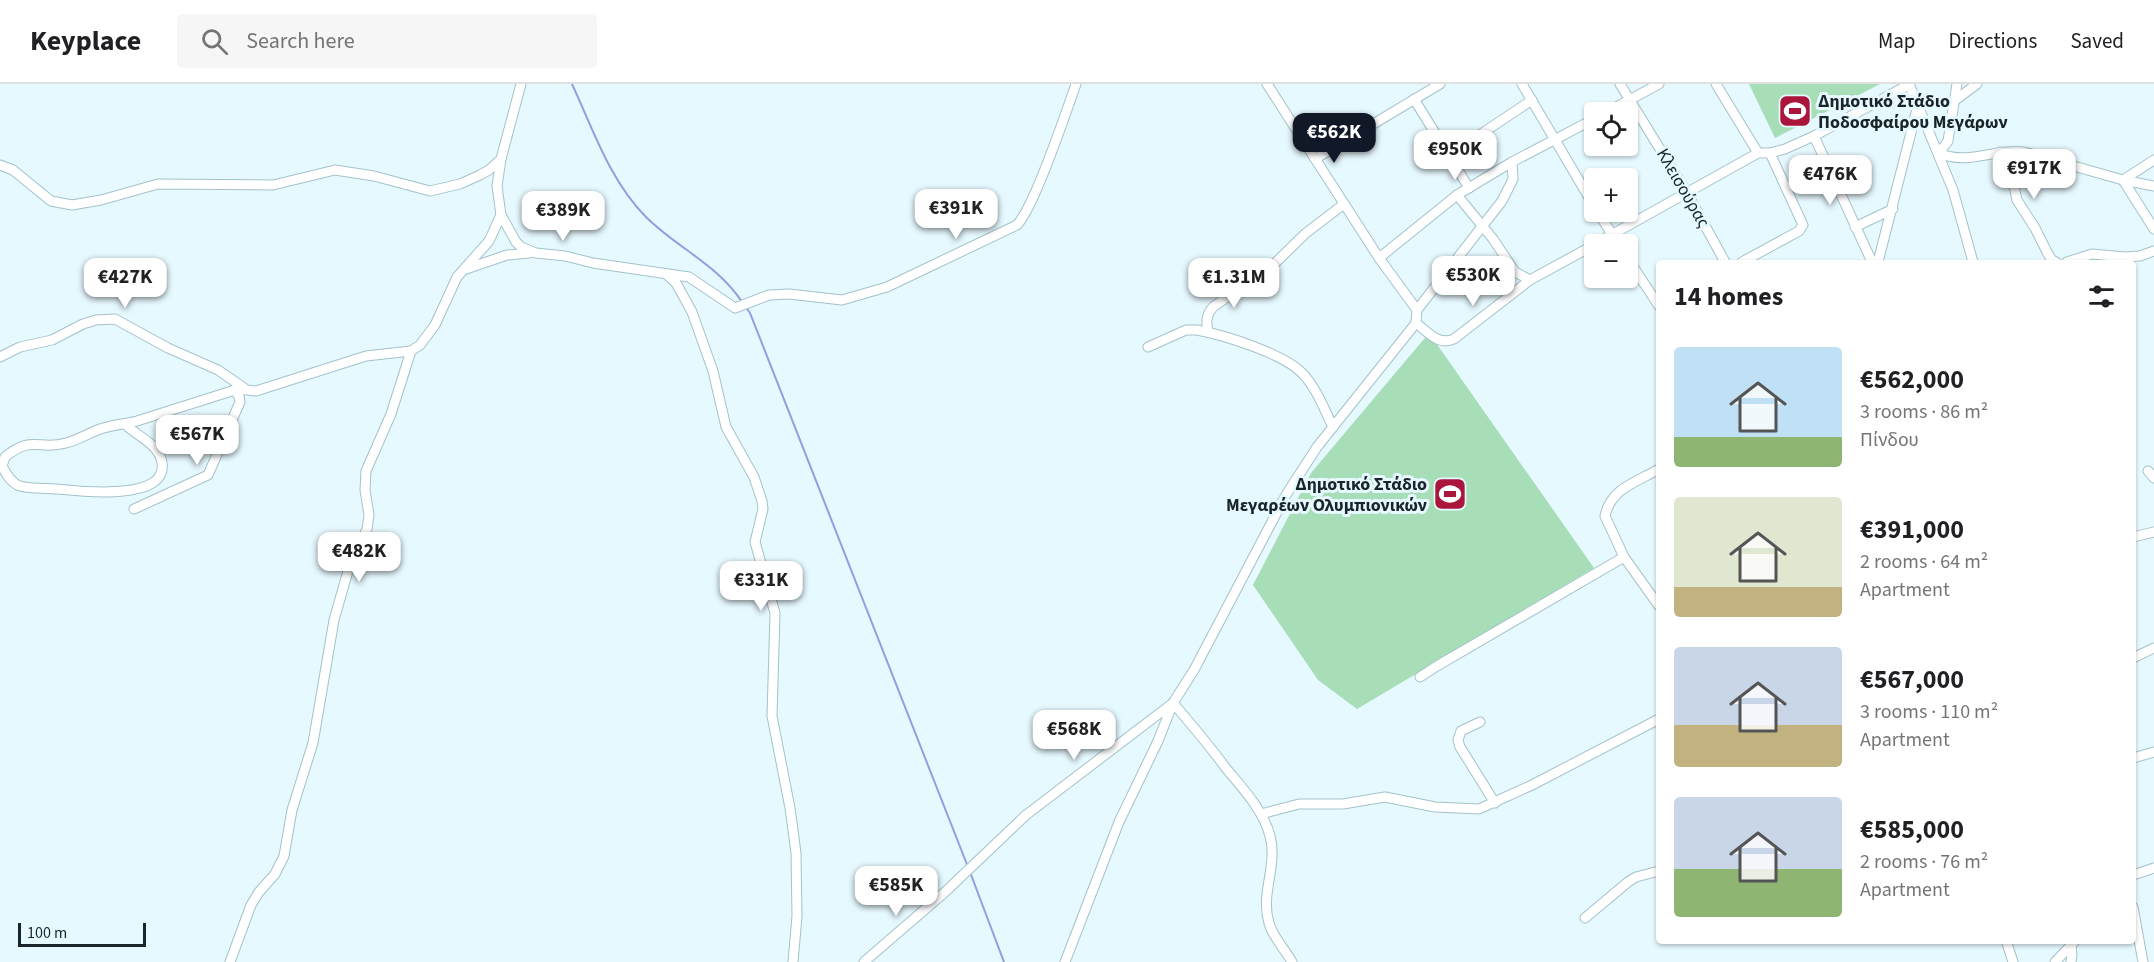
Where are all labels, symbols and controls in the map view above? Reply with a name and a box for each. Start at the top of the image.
search box [177,14,597,68]
text: Keyplace [30,21,141,61]
icon: search [198,25,231,58]
text: Search here [246,25,355,57]
text: Map [1878,26,1916,56]
text: Directions [1949,26,2037,56]
text: Saved [2070,26,2124,56]
place label: Δημοτικό Στάδιο Ποδοσφαίρου Μεγάρων [1818,89,2008,135]
sports icon: Δημοτικό Στάδιο Ποδοσφαίρου Μεγάρων [1777,93,1813,129]
map controls [1584,102,1638,288]
button: locate [1584,102,1638,156]
pin: €562K [1292,113,1376,164]
text: €562K [1307,118,1361,146]
pin: €950K [1413,130,1497,181]
text: €950K [1428,135,1482,163]
street label: Κλεισούρας [1650,144,1716,232]
pin: €917K [1992,149,2076,200]
text: €917K [2007,154,2061,182]
pin: €476K [1788,155,1872,206]
text: €476K [1803,160,1857,188]
button: + [1584,168,1638,222]
pin: €391K [914,189,998,240]
pin: €389K [521,191,605,242]
text: €391K [929,194,983,222]
text: €389K [536,196,590,224]
button: − [1584,234,1638,288]
pin: €530K [1431,256,1515,307]
pin: €427K [83,258,167,309]
pin: €1.31M [1185,258,1283,309]
text: €530K [1446,261,1500,289]
text: €427K [98,263,152,291]
text: €1.31M [1202,263,1266,291]
text: 14 homes [1674,278,1783,315]
icon: filters [2085,280,2118,313]
text: €562,000 [1860,361,1964,398]
icon: home [1722,371,1794,443]
text: 3 rooms · 86 m² [1860,398,1988,426]
pin: €567K [155,415,239,466]
text: €567K [170,420,224,448]
text: Πίνδου [1860,426,1919,454]
place label: Δημοτικό Στάδιο Μεγαρέων Ολυμπιονικών [1226,472,1428,518]
sports icon: Δημοτικό Στάδιο Μεγαρέων Ολυμπιονικών [1432,476,1468,512]
text: €391,000 [1860,511,1964,548]
icon: home [1722,521,1794,593]
pin: €482K [317,532,401,583]
text: €482K [332,537,386,565]
text: 2 rooms · 64 m² [1860,548,1988,576]
pin: €331K [719,561,803,612]
text: €331K [734,566,788,594]
text: Apartment [1860,576,1950,604]
text: €567,000 [1860,661,1964,698]
icon: home [1722,671,1794,743]
text: 3 rooms · 110 m² [1860,698,1998,726]
pin: €568K [1032,710,1116,761]
text: €568K [1047,715,1101,743]
text: Apartment [1860,726,1950,754]
text: €585,000 [1860,811,1964,848]
icon: home [1722,821,1794,893]
text: 2 rooms · 76 m² [1860,848,1988,876]
pin: €585K [854,866,938,917]
text: €585K [869,871,923,899]
text: Apartment [1860,876,1950,904]
scale bar [18,920,146,948]
text: 100 m [27,922,67,944]

